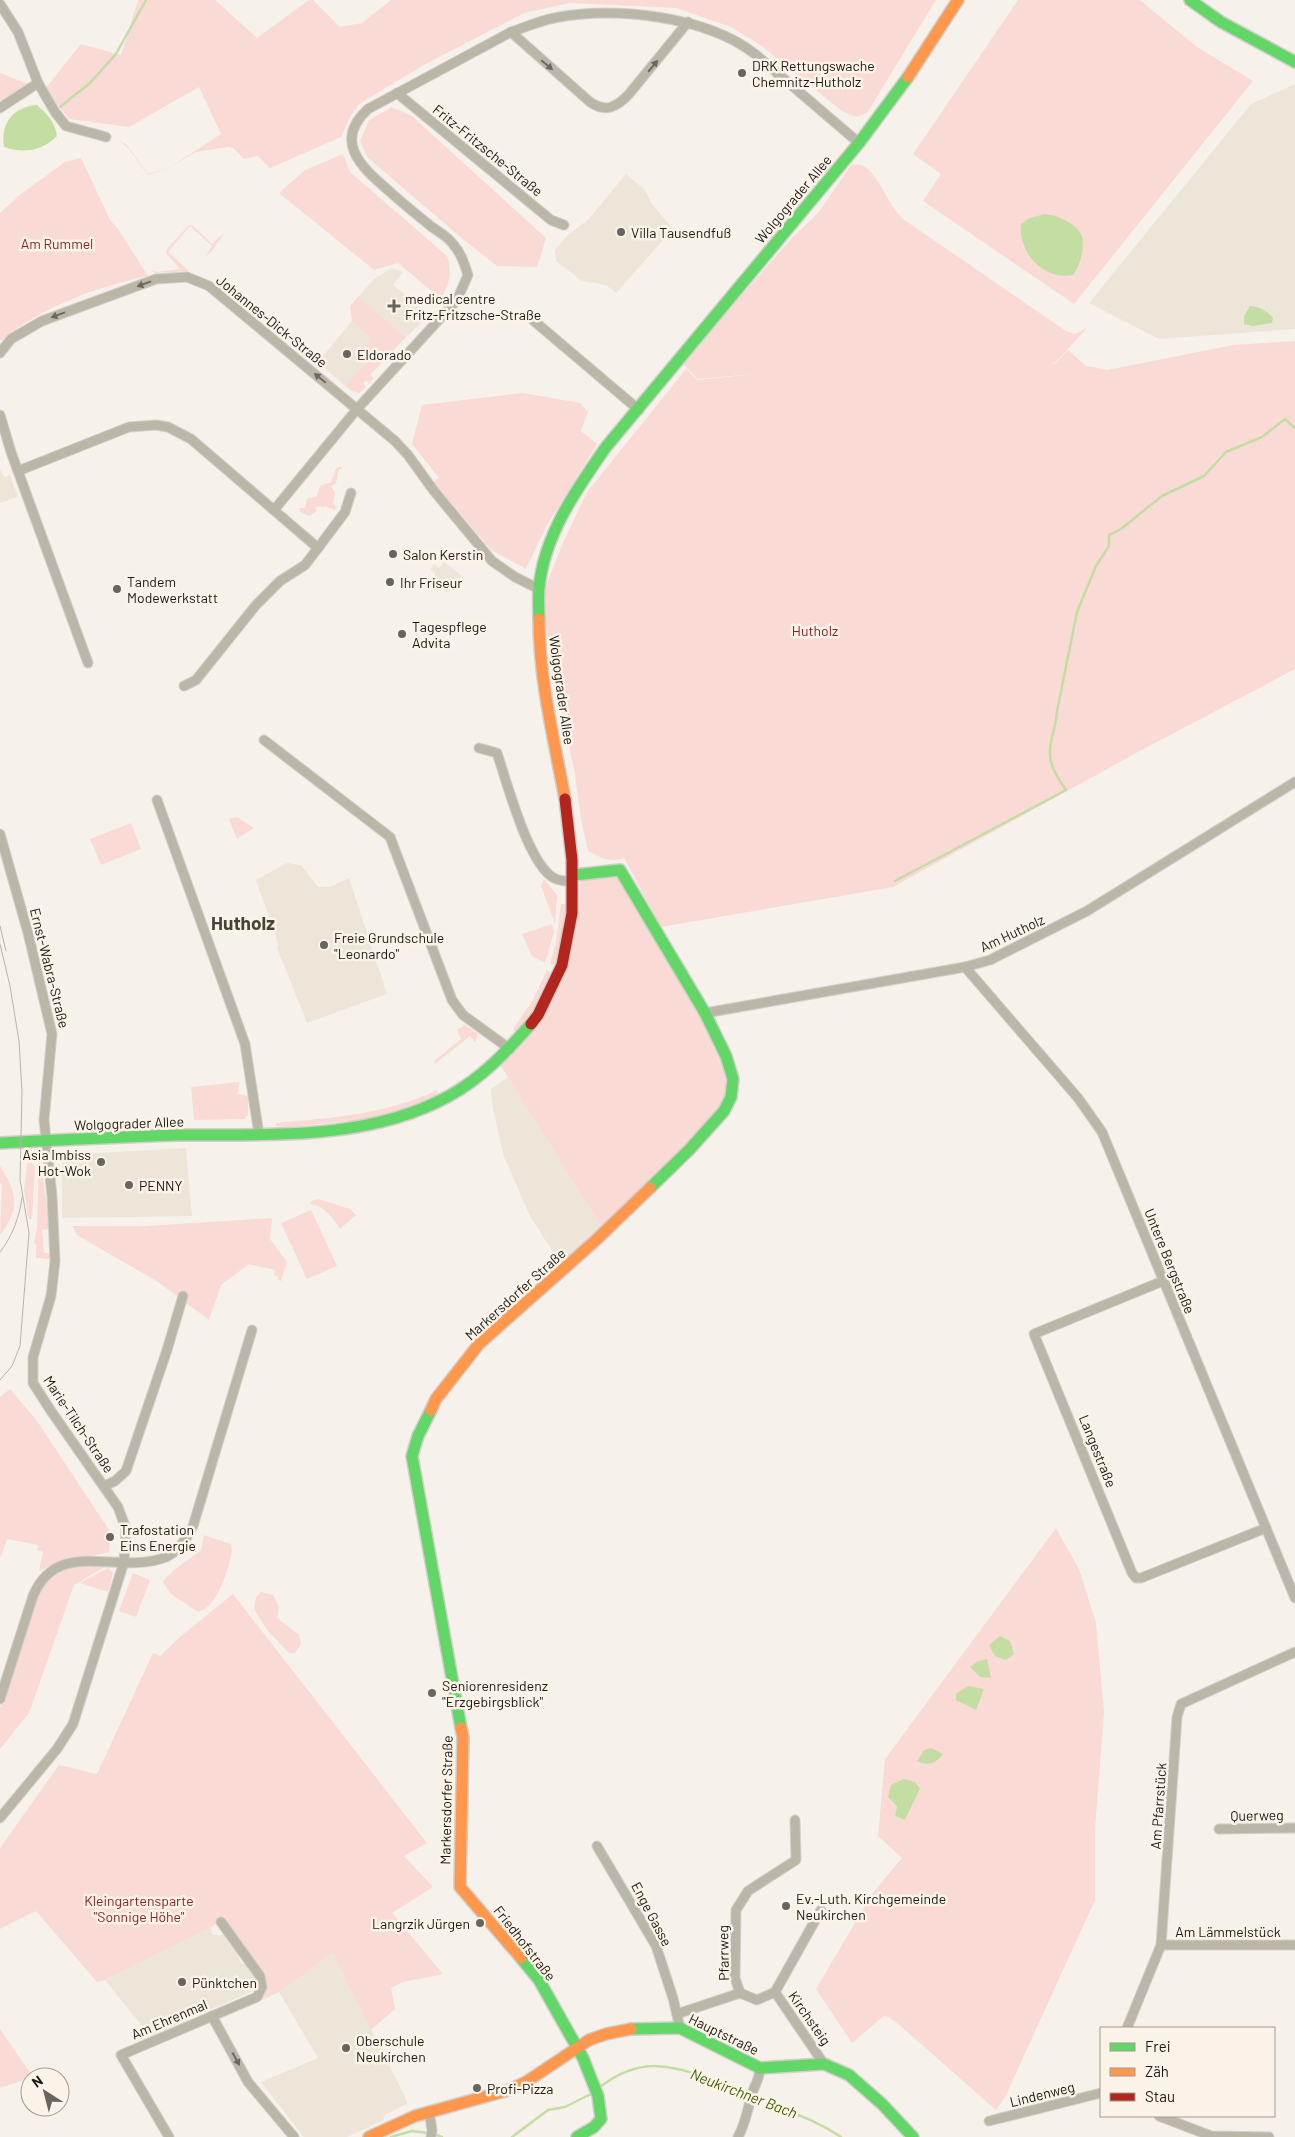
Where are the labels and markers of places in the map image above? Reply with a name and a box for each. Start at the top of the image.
place label: DRK Rettungswache Chemnitz-Hutholz [752,57,875,90]
marker: DRK Rettungswache Chemnitz-Hutholz [736,67,748,79]
place label: Villa Tausendfuß [631,224,731,241]
marker: Villa Tausendfuß [615,226,627,238]
place label: medical centre Fritz-Fritzsche-Straße [405,290,541,323]
marker: medical centre Fritz-Fritzsche-Straße [387,299,401,313]
place label: Eldorado [357,346,411,363]
marker: Eldorado [341,348,353,360]
place label: Salon Kerstin [403,546,483,563]
marker: Salon Kerstin [387,548,399,560]
place label: Tandem Modewerkstatt [127,573,218,606]
place label: Ihr Friseur [400,574,462,591]
marker: Ihr Friseur [384,576,396,588]
marker: Tandem Modewerkstatt [111,583,123,595]
place label: Tagespflege Advita [412,618,487,651]
marker: Tagespflege Advita [396,628,408,640]
place label: Freie Grundschule "Leonardo" [334,929,444,962]
marker: Freie Grundschule "Leonardo" [318,939,330,951]
place label: Asia Imbiss Hot-Wok [23,1146,91,1179]
marker: Asia Imbiss Hot-Wok [95,1156,107,1168]
place label: PENNY [139,1177,182,1194]
marker: PENNY [123,1179,135,1191]
place label: Trafostation Eins Energie [120,1521,196,1554]
marker: Trafostation Eins Energie [104,1531,116,1543]
place label: Seniorenresidenz "Erzgebirgsblick" [442,1677,548,1710]
marker: Seniorenresidenz "Erzgebirgsblick" [426,1687,438,1699]
place label: Ev.-Luth. Kirchgemeinde Neukirchen [796,1890,946,1923]
marker: Ev.-Luth. Kirchgemeinde Neukirchen [780,1900,792,1912]
place label: Langrzik Jürgen [372,1915,470,1932]
marker: Langrzik Jürgen [474,1917,486,1929]
place label: Pünktchen [192,1974,257,1991]
marker: Pünktchen [176,1976,188,1988]
place label: Oberschule Neukirchen [356,2032,426,2065]
marker: Oberschule Neukirchen [340,2042,352,2054]
place label: Profi-Pizza [487,2080,554,2097]
marker: Profi-Pizza [471,2082,483,2094]

